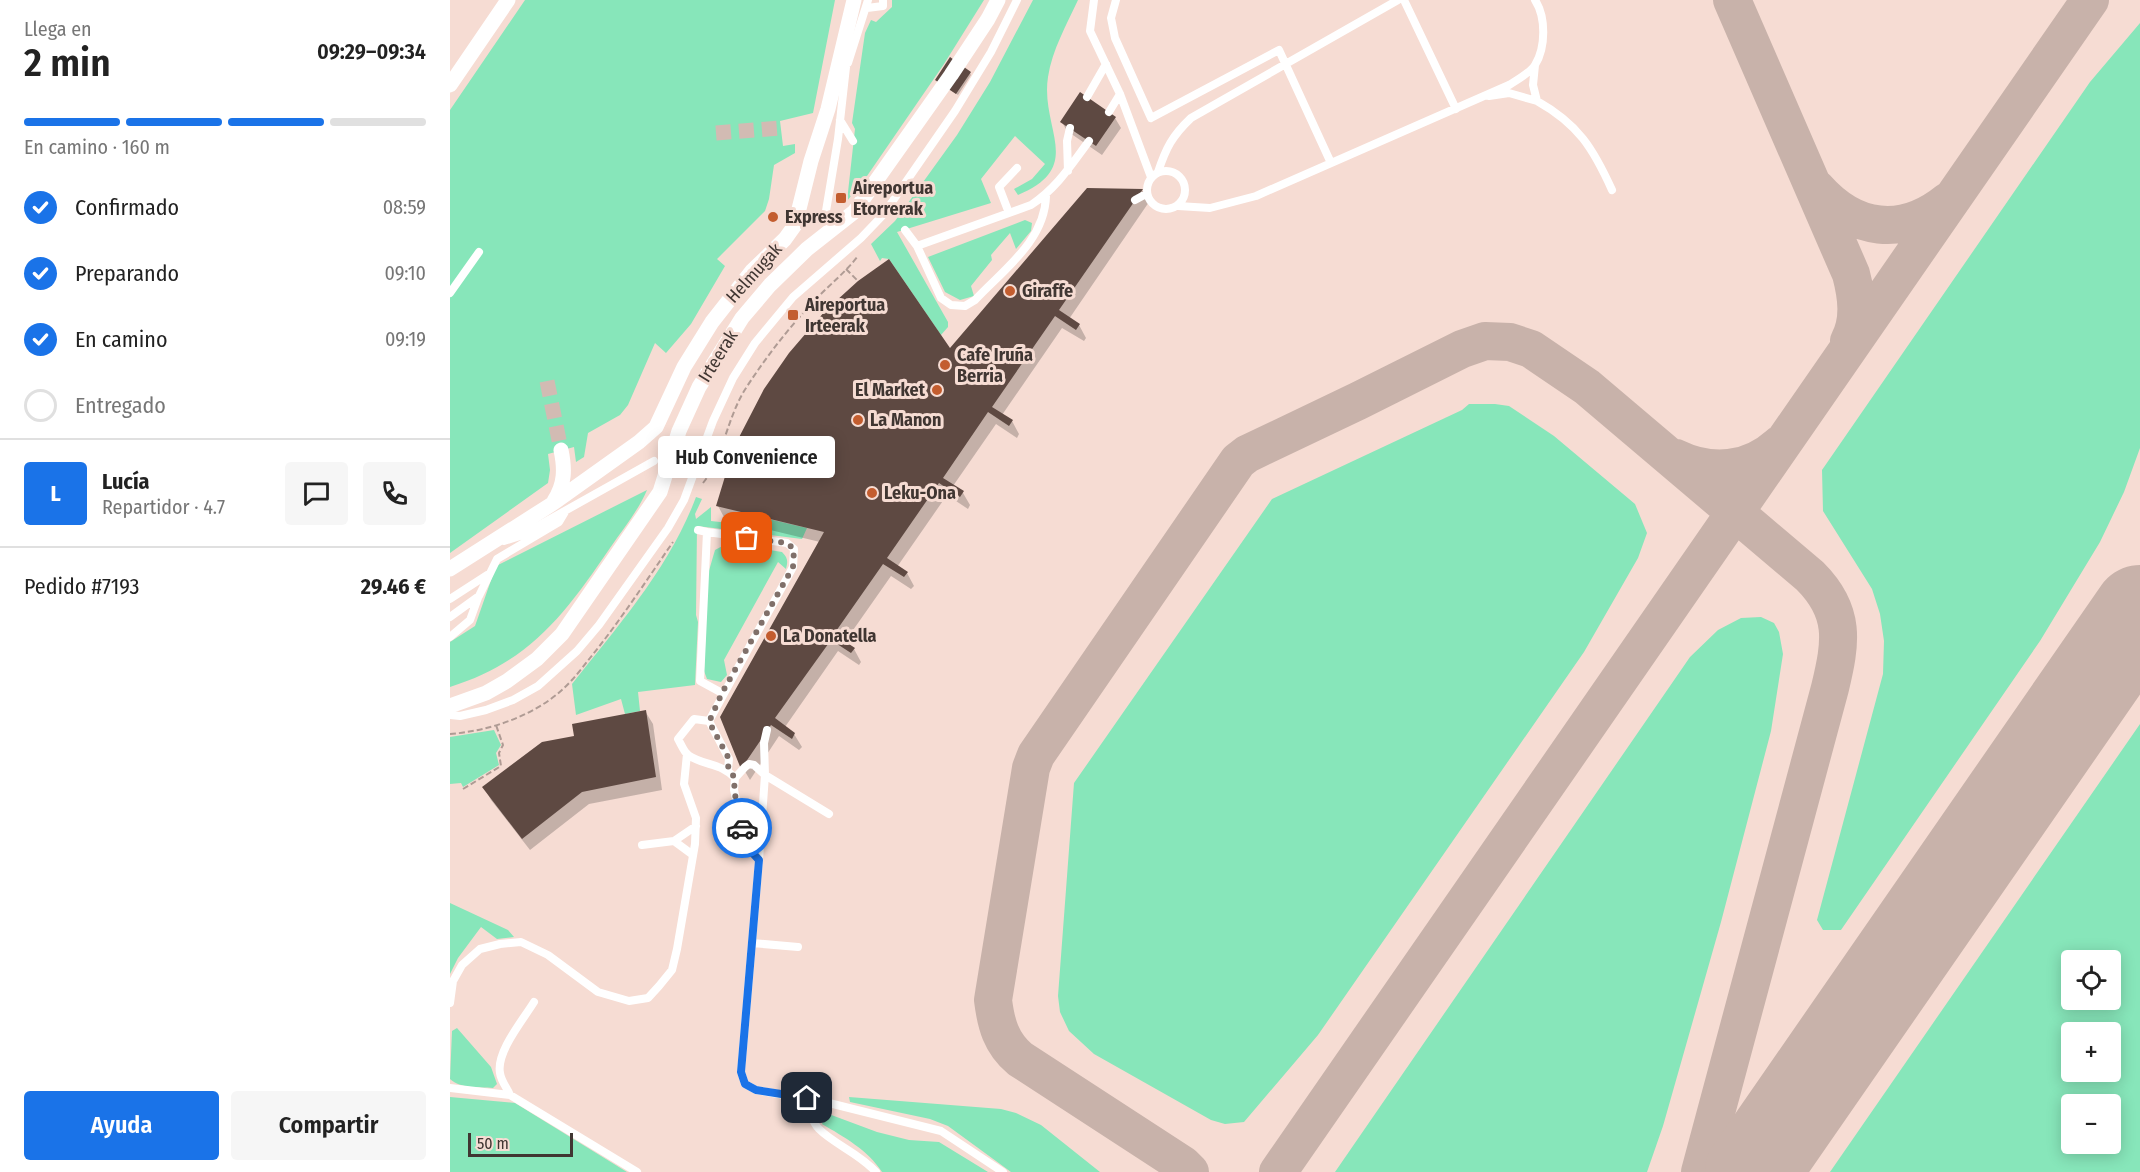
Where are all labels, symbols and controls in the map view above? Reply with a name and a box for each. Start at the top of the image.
text: Llega en [24,17,92,41]
text: 09:29–09:34 [317,38,426,65]
text: 2 min [24,40,111,86]
text: En camino · 160 m [24,135,170,159]
place label: Aireportua Etorrerak [852,177,933,220]
icon: check [24,191,57,224]
marker: Aireportua Etorrerak [834,191,848,205]
text: Confirmado [75,194,179,221]
text: 08:59 [383,195,426,219]
place label: Express [785,206,843,228]
marker: Express [766,210,780,224]
street label: Helmugak [721,238,787,308]
icon: check [24,257,57,290]
text: Preparando [75,260,179,287]
text: 09:10 [384,261,426,285]
place label: Giraffe [1022,280,1073,302]
marker: Giraffe [1003,284,1017,298]
place label: Aireportua Irteerak [804,294,885,337]
marker: Aireportua Irteerak [786,308,800,322]
icon: check [24,323,57,356]
street label: Irteerak [693,325,743,386]
text: En camino [75,326,167,353]
text: 09:19 [385,327,426,351]
place label: Cafe Iruña Berria [957,344,1033,387]
marker: Cafe Iruña Berria [938,358,952,372]
place label: El Market [855,379,926,401]
marker: El Market [930,383,944,397]
text: Entregado [75,392,166,419]
place label: La Manon [870,409,941,431]
marker: La Manon [851,413,865,427]
callout: Hub Convenience [658,436,836,478]
text: Hub Convenience [675,445,818,469]
button: chat [285,462,348,525]
button: phone [363,462,426,525]
text: Lucía [102,468,150,495]
text: L [50,480,61,507]
place label: Leku-Ona [884,482,956,504]
marker: Leku-Ona [865,486,879,500]
text: Repartidor · 4.7 [102,495,225,519]
pin [721,512,772,563]
icon: bag [730,521,763,554]
text: Pedido #7193 [24,573,139,600]
text: 29.46 € [361,573,426,600]
place label: La Donatella [783,625,877,647]
marker: La Donatella [764,629,778,643]
courier [712,798,772,858]
icon: car [726,812,759,845]
map controls [2061,950,2121,1154]
button: locate [2061,950,2121,1010]
button: + [2061,1022,2121,1082]
pin [781,1072,832,1123]
icon: home [790,1081,823,1114]
button: Ayuda [24,1091,219,1160]
button: Compartir [231,1091,426,1160]
button: − [2061,1094,2121,1154]
scale bar [468,1130,573,1158]
text: 50 m [477,1134,509,1153]

